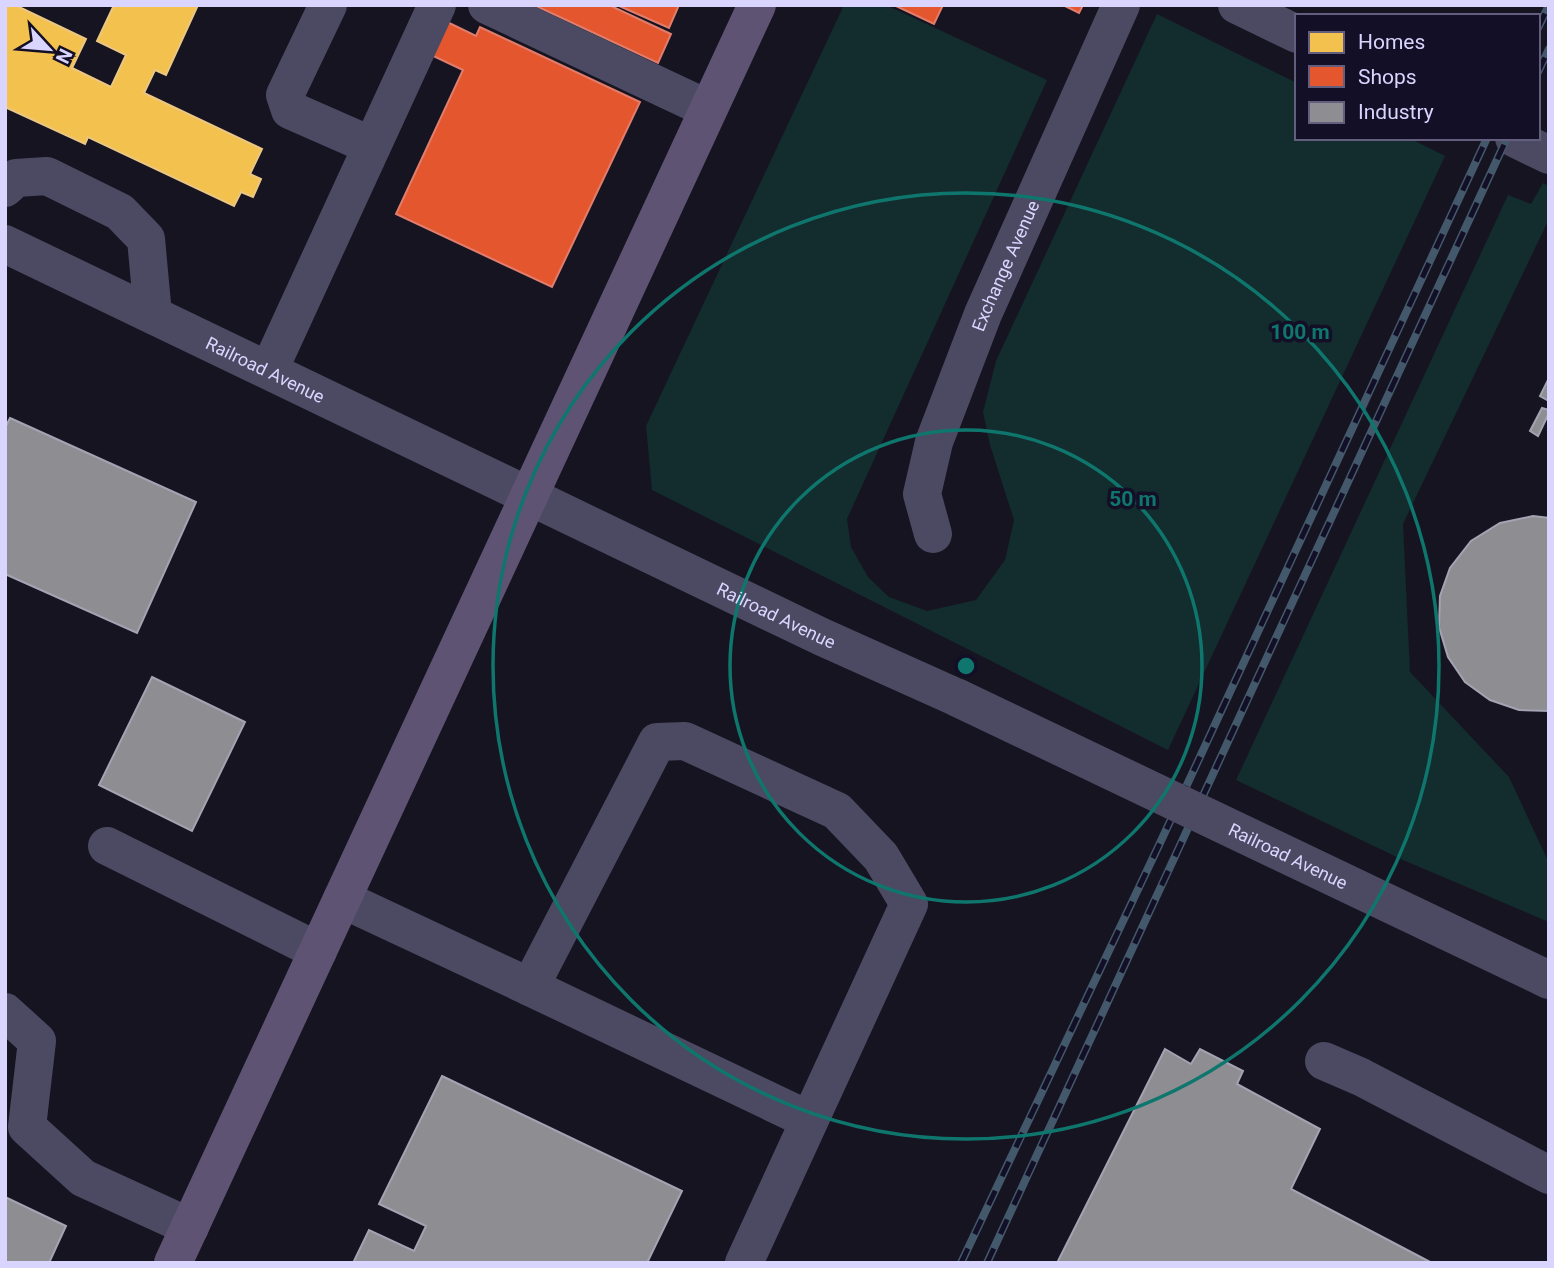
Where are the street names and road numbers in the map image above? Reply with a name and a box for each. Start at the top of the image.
street label: Exchange Avenue [967,197,1043,334]
street label: Railroad Avenue [203,332,328,407]
street label: Railroad Avenue [714,578,839,652]
street label: Railroad Avenue [1225,818,1351,893]

